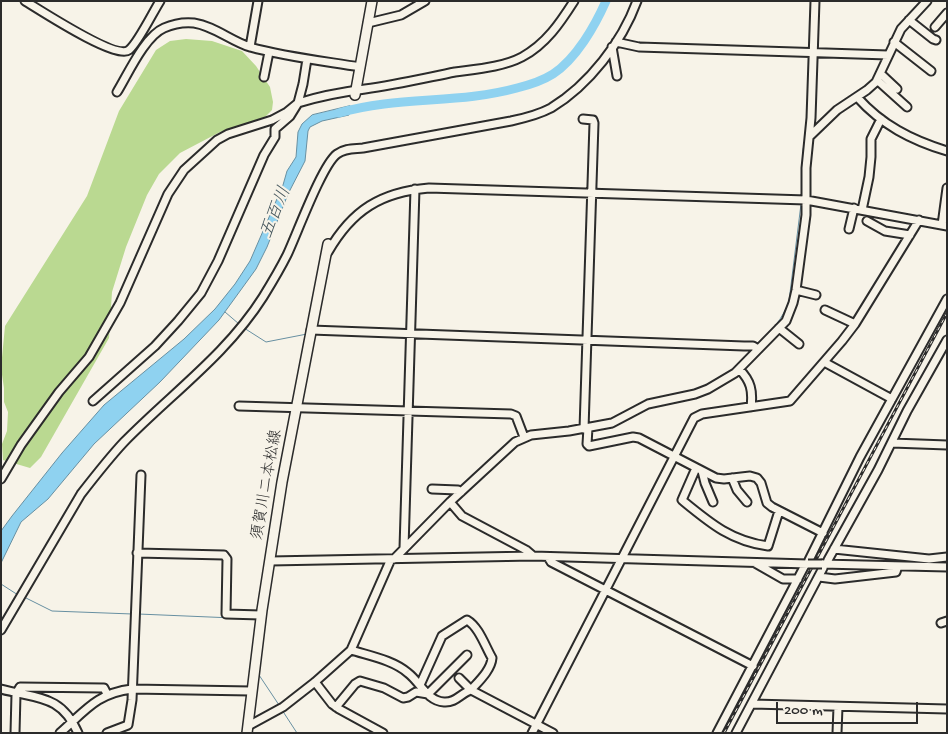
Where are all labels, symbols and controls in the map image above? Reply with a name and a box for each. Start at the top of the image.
water label: 五百川 [257,184,297,242]
street label: 須賀川二本松線 [249,428,287,542]
scale bar [778,692,920,724]
text: 200 m [784,702,823,720]

